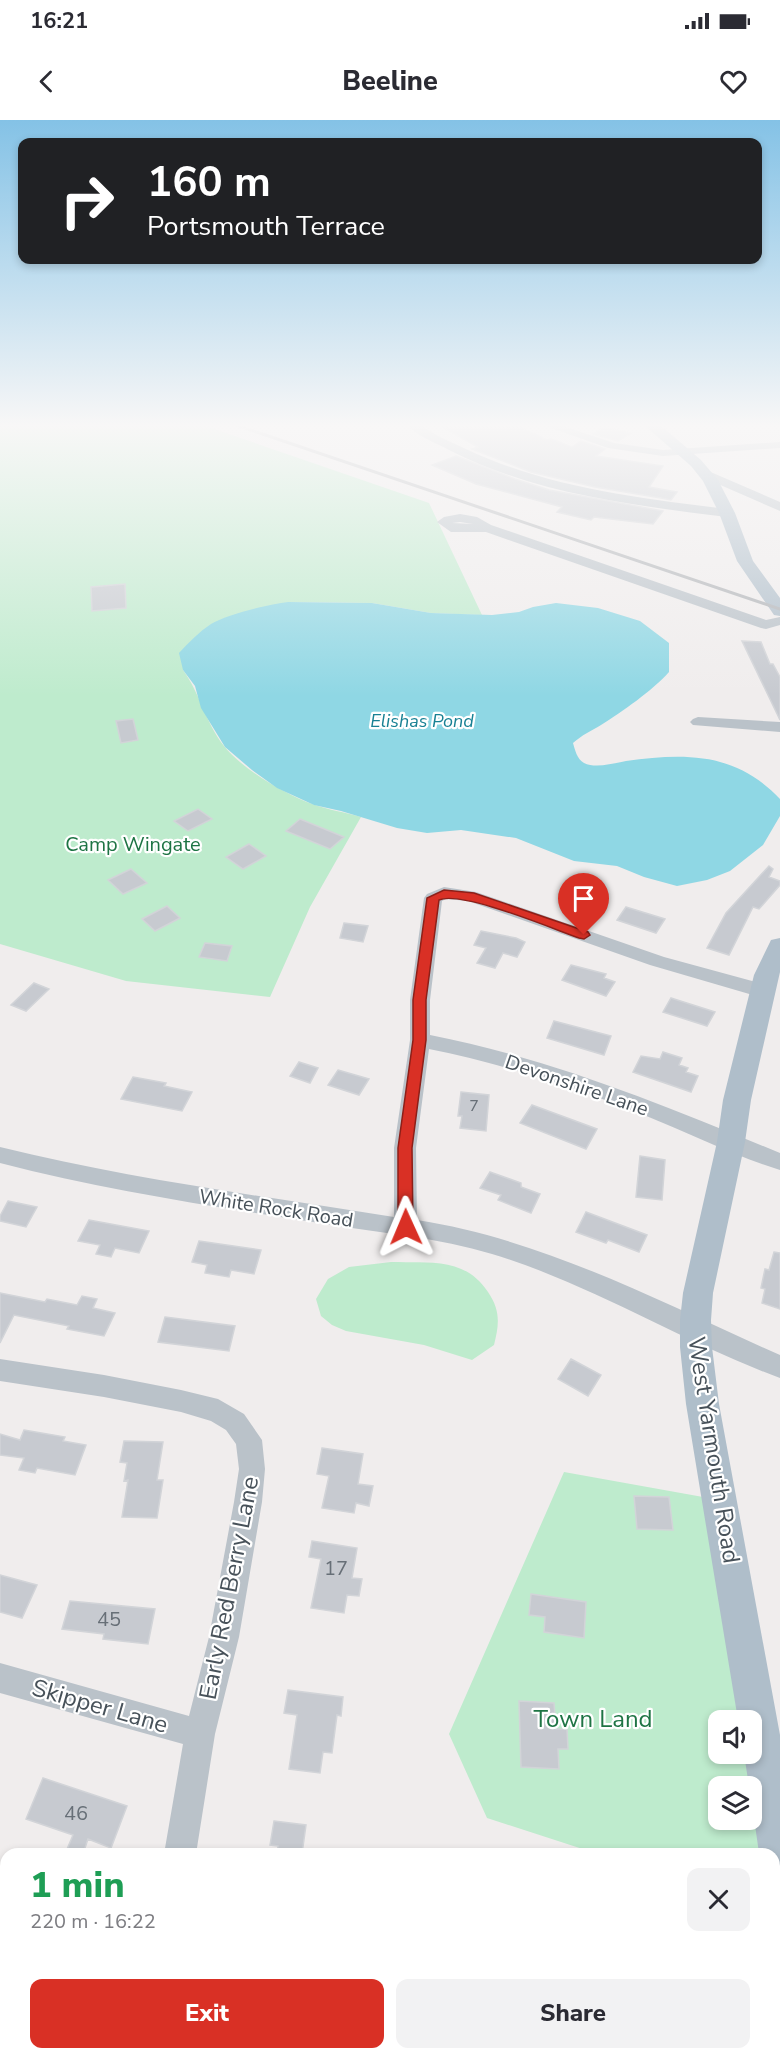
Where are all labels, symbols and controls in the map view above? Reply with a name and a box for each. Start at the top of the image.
text: 16:21 [30,6,88,36]
text: Beeline [342,63,438,100]
icon: back [30,65,63,98]
icon: heart [717,65,750,98]
text: 160 m [147,154,271,211]
icon: right [48,162,126,240]
text: Portsmouth Terrace [147,208,385,245]
water label: Elishas Pond [370,709,474,733]
park label: Camp Wingate [65,831,201,858]
pin [558,873,609,935]
icon: arrive [567,882,600,915]
street label: Devonshire Lane [502,1048,652,1123]
house number: 7 [469,1095,479,1117]
street label: White Rock Road [197,1183,355,1234]
position arrow [374,1195,438,1259]
street label: West Yarmouth Road [680,1334,748,1566]
street label: Early Red Berry Lane [192,1474,266,1702]
house number: 17 [324,1555,348,1582]
house number: 45 [97,1606,121,1633]
street label: Skipper Lane [28,1671,172,1741]
park label: Town Land [533,1703,653,1735]
map controls [708,1710,762,1830]
button: sound [708,1710,762,1764]
button: layers [708,1776,762,1830]
house number: 46 [64,1800,88,1827]
text: 1 min [30,1861,125,1910]
button: close [687,1868,750,1931]
text: 220 m · 16:22 [30,1908,156,1935]
button: Exit [30,1979,384,2048]
button: Share [396,1979,750,2048]

